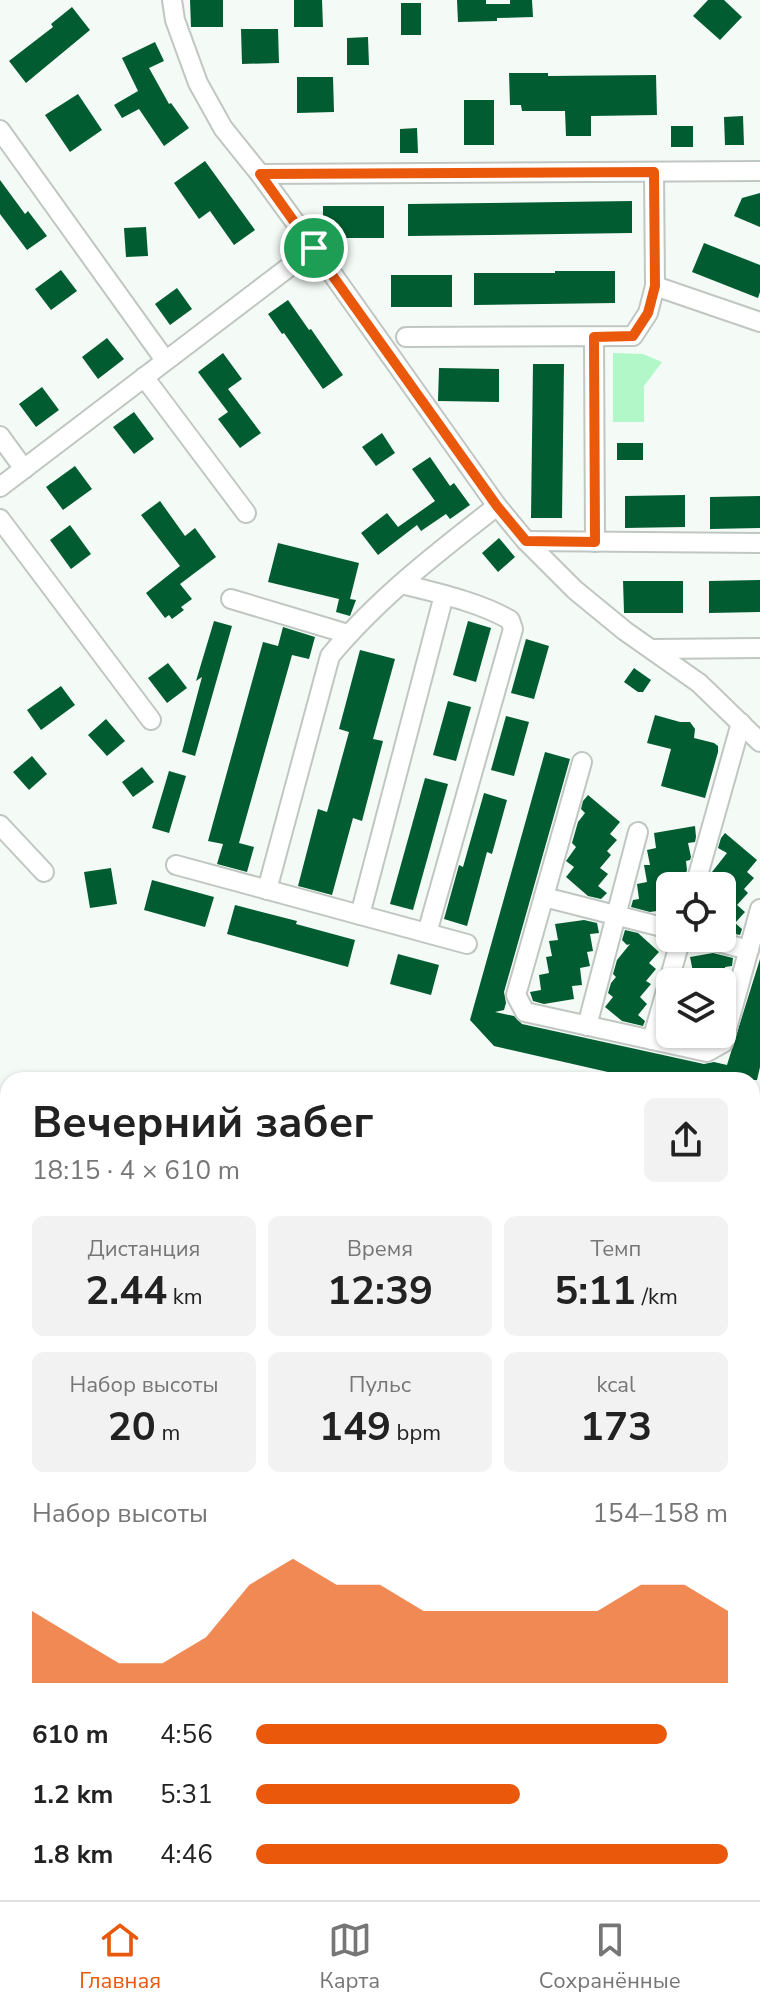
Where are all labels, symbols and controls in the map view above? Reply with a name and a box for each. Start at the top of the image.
pin [280,214,348,282]
icon: arrive [292,226,336,270]
map controls [656,872,736,1048]
button: locate [656,872,736,952]
button: layers [656,968,736,1048]
text: Вечерний забег [32,1093,373,1153]
button: share [644,1098,728,1182]
text: 18:15 · 4 × 610 m [32,1153,240,1188]
text: Дистанция [88,1234,200,1264]
text: Время [347,1234,413,1264]
text: Темп [591,1234,641,1264]
text: 2.44 [85,1264,167,1318]
text: 12:39 [327,1264,433,1318]
text: 5:11 [554,1264,636,1318]
text: km [167,1282,203,1312]
text: /km [636,1282,678,1312]
text: Набор высоты [70,1370,219,1400]
text: Пульс [349,1370,411,1400]
text: kcal [597,1370,636,1400]
text: 20 [108,1400,156,1454]
text: 149 [319,1400,391,1454]
text: 173 [580,1400,652,1454]
text: m [156,1418,180,1448]
text: bpm [391,1418,441,1448]
text: Набор высоты [32,1496,208,1531]
text: 154–158 m [592,1496,728,1531]
text: 610 m [32,1717,109,1752]
text: 4:56 [160,1717,213,1752]
text: 1.2 km [32,1777,113,1812]
text: 5:31 [160,1777,213,1812]
text: 1.8 km [32,1837,113,1872]
text: 4:46 [160,1837,213,1872]
tab: Главная [79,1918,161,1996]
tab: Карта [320,1918,380,1996]
tab: Сохранённые [539,1918,681,1996]

